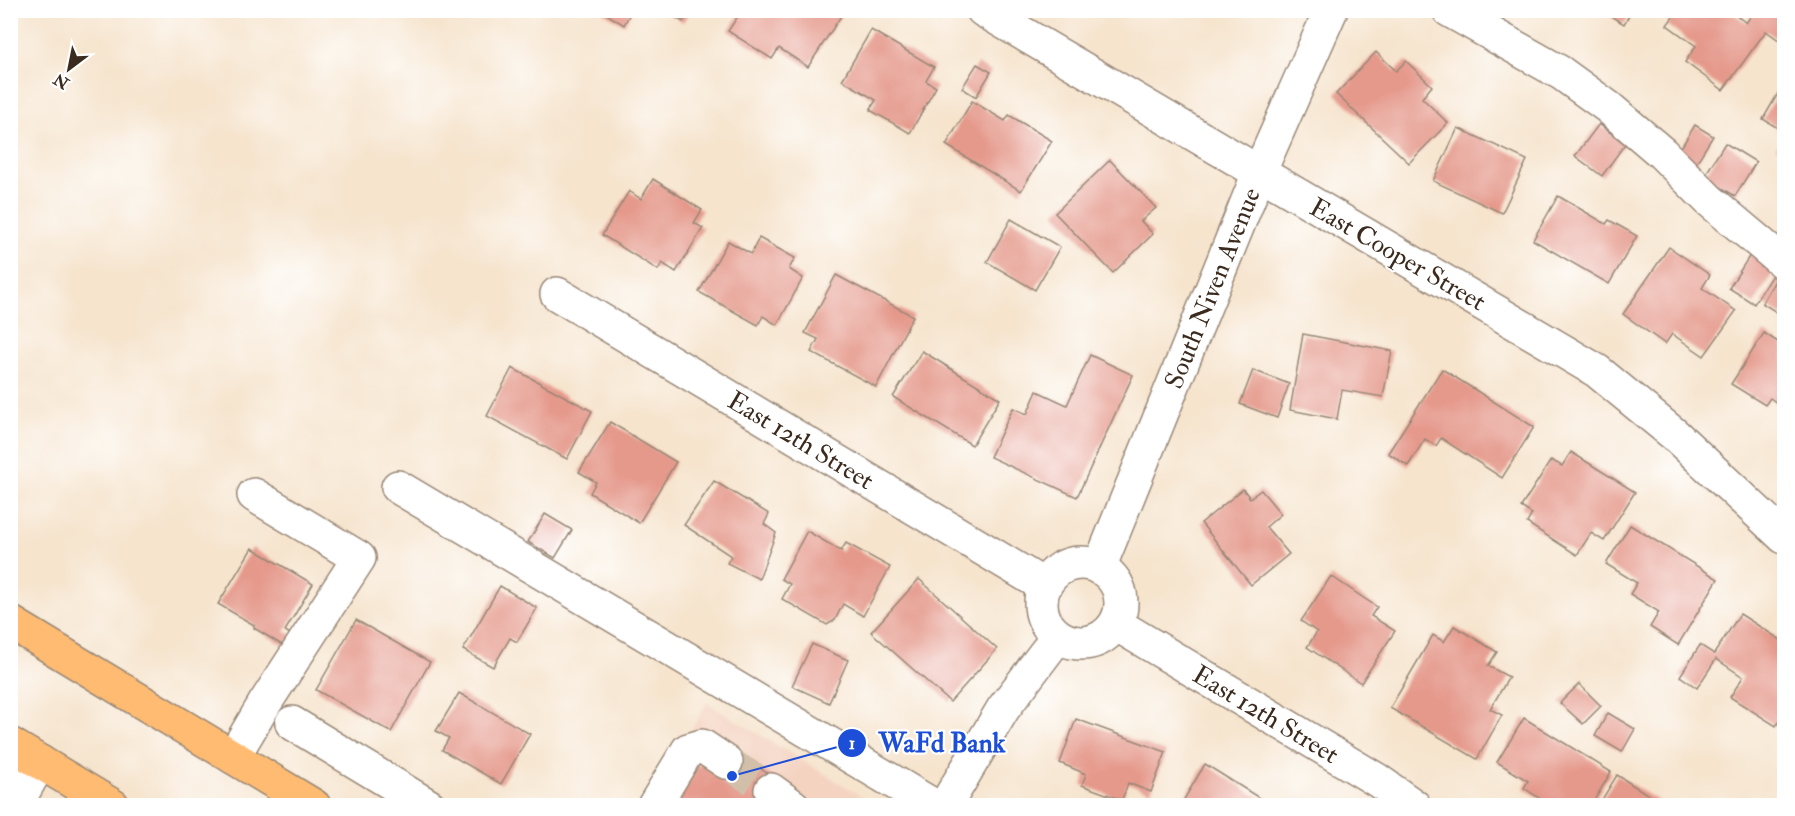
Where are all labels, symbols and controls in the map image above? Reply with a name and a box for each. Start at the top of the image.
north arrow [39,39,99,99]
text: N [50,68,74,94]
street label: South Niven Avenue [1158,183,1268,393]
street label: East Cooper Street [1303,191,1491,319]
street label: East 12th Street [722,385,879,497]
street label: East 12th Street [1187,659,1344,771]
callout: WaFd Bank [837,720,1018,765]
text: WaFd Bank [877,727,1007,760]
text: 1 [849,732,855,755]

